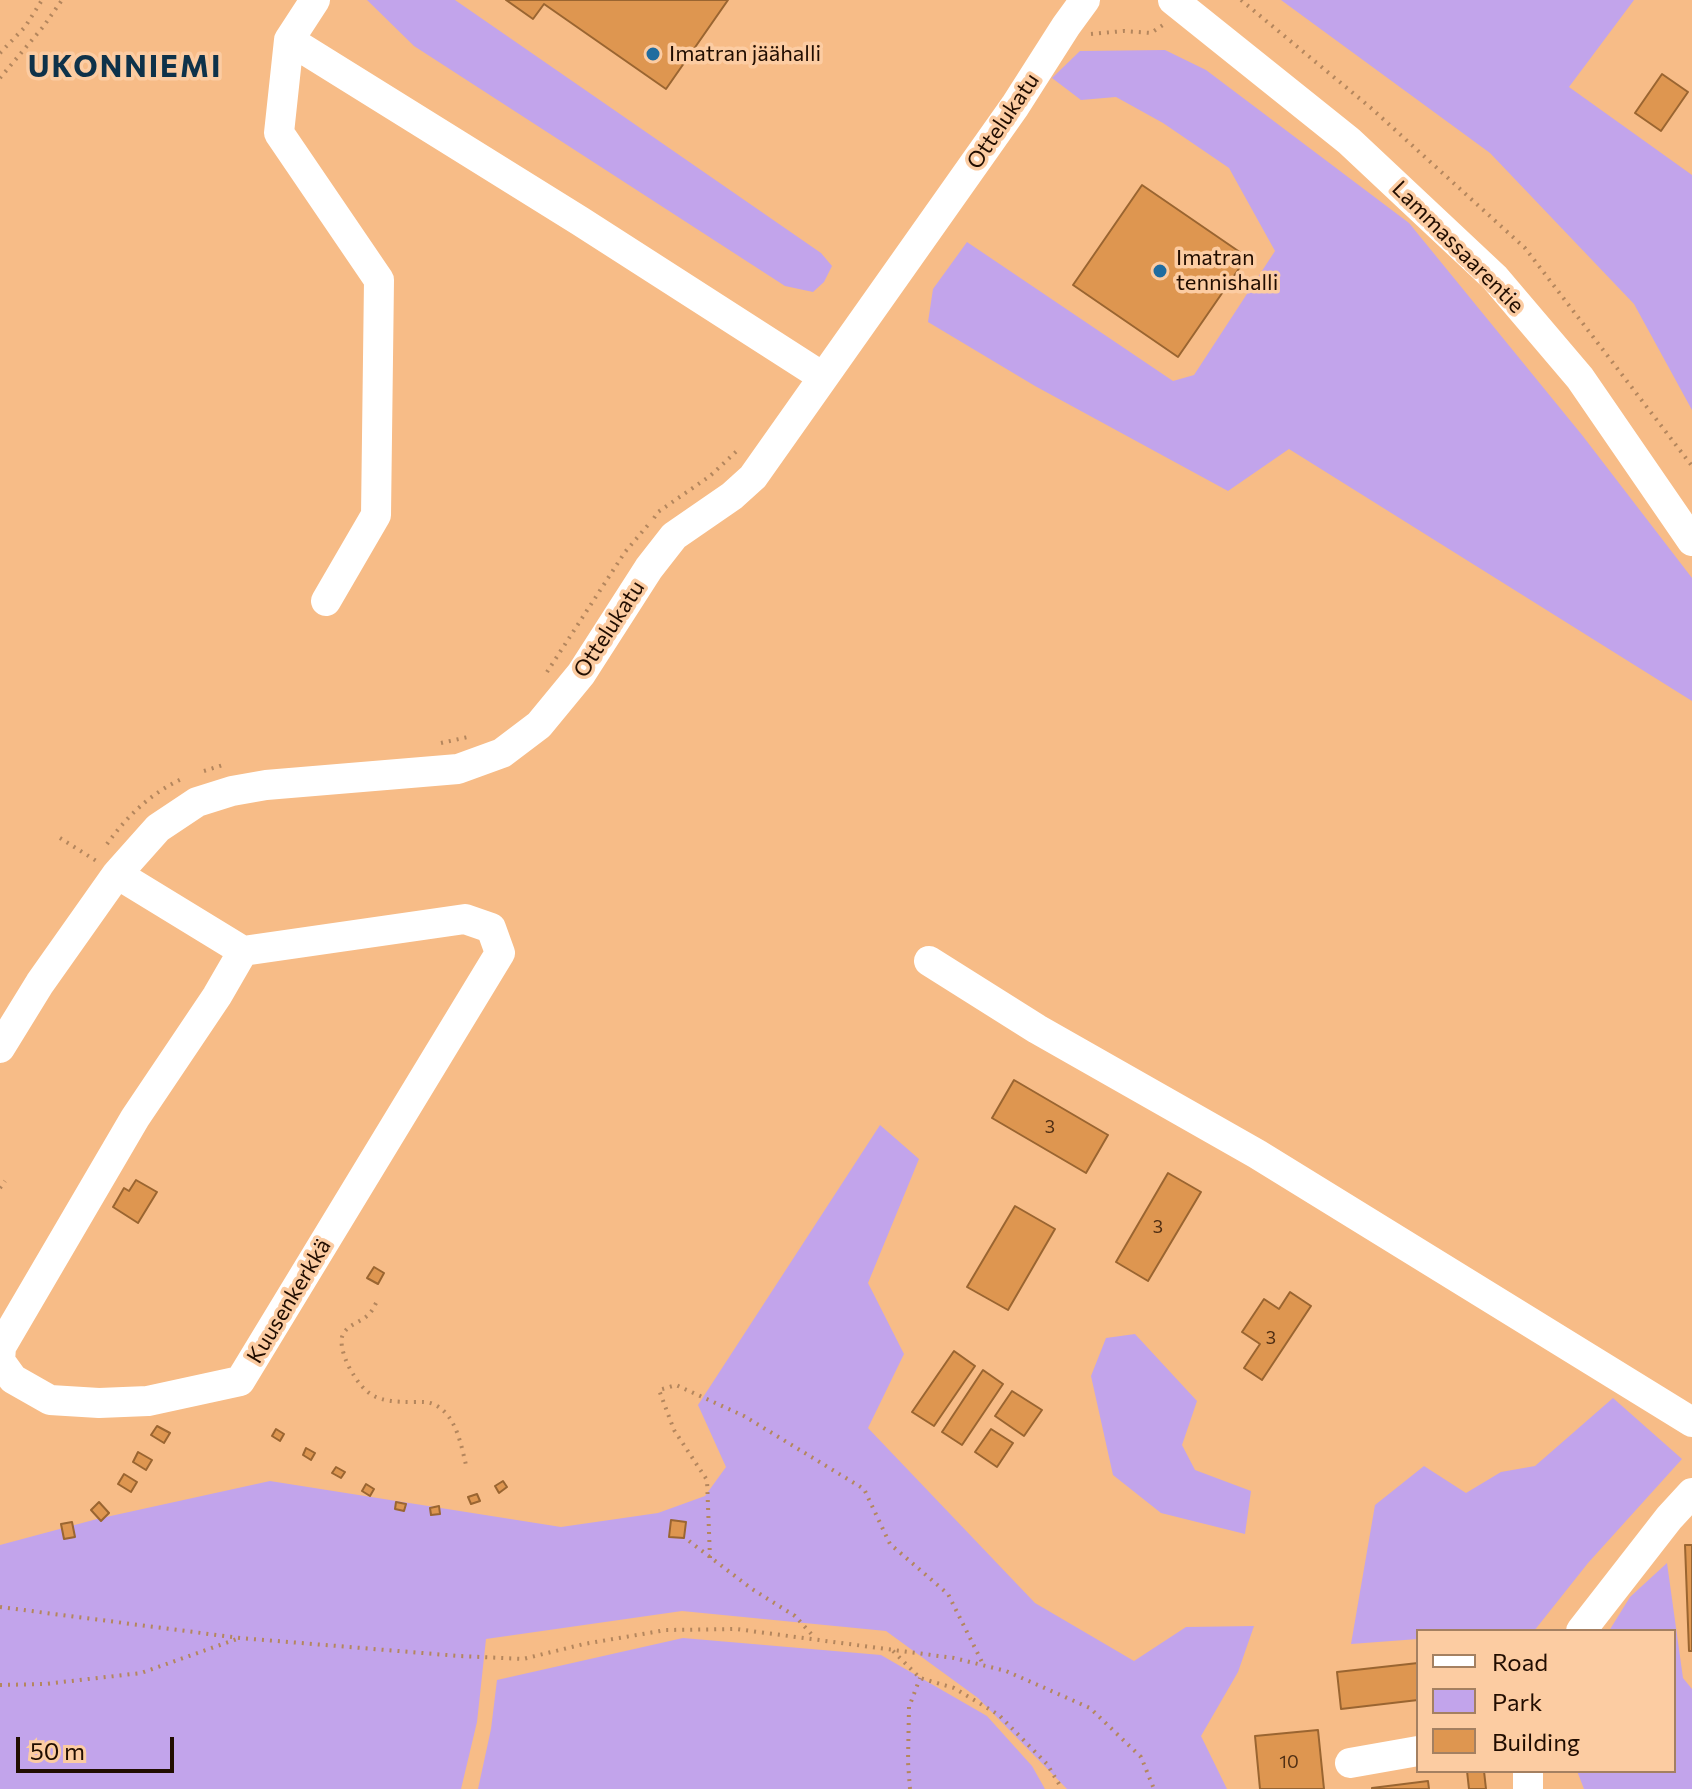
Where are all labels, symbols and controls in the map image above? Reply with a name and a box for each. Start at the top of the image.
place label: Imatran jäähalli [669,41,821,67]
marker: Imatran jäähalli [644,45,662,63]
district label: UKONNIEMI [28,49,222,85]
street label: Ottelukatu [961,68,1045,174]
street label: Lammassaarentie [1386,175,1530,319]
place label: Imatran tennishalli [1176,245,1278,296]
marker: Imatran tennishalli [1151,262,1169,280]
street label: Ottelukatu [568,576,650,682]
house number: 3 [1045,1116,1055,1138]
house number: 3 [1153,1216,1163,1238]
street label: Kuusenkerkkä [242,1234,336,1368]
house number: 3 [1266,1327,1276,1349]
legend [1416,1629,1676,1773]
text: Road [1492,1647,1548,1676]
text: Park [1492,1687,1542,1716]
scale bar [20,1721,178,1771]
text: Building [1492,1727,1580,1756]
text: 50 m [30,1736,85,1765]
house number: 10 [1279,1751,1299,1773]

